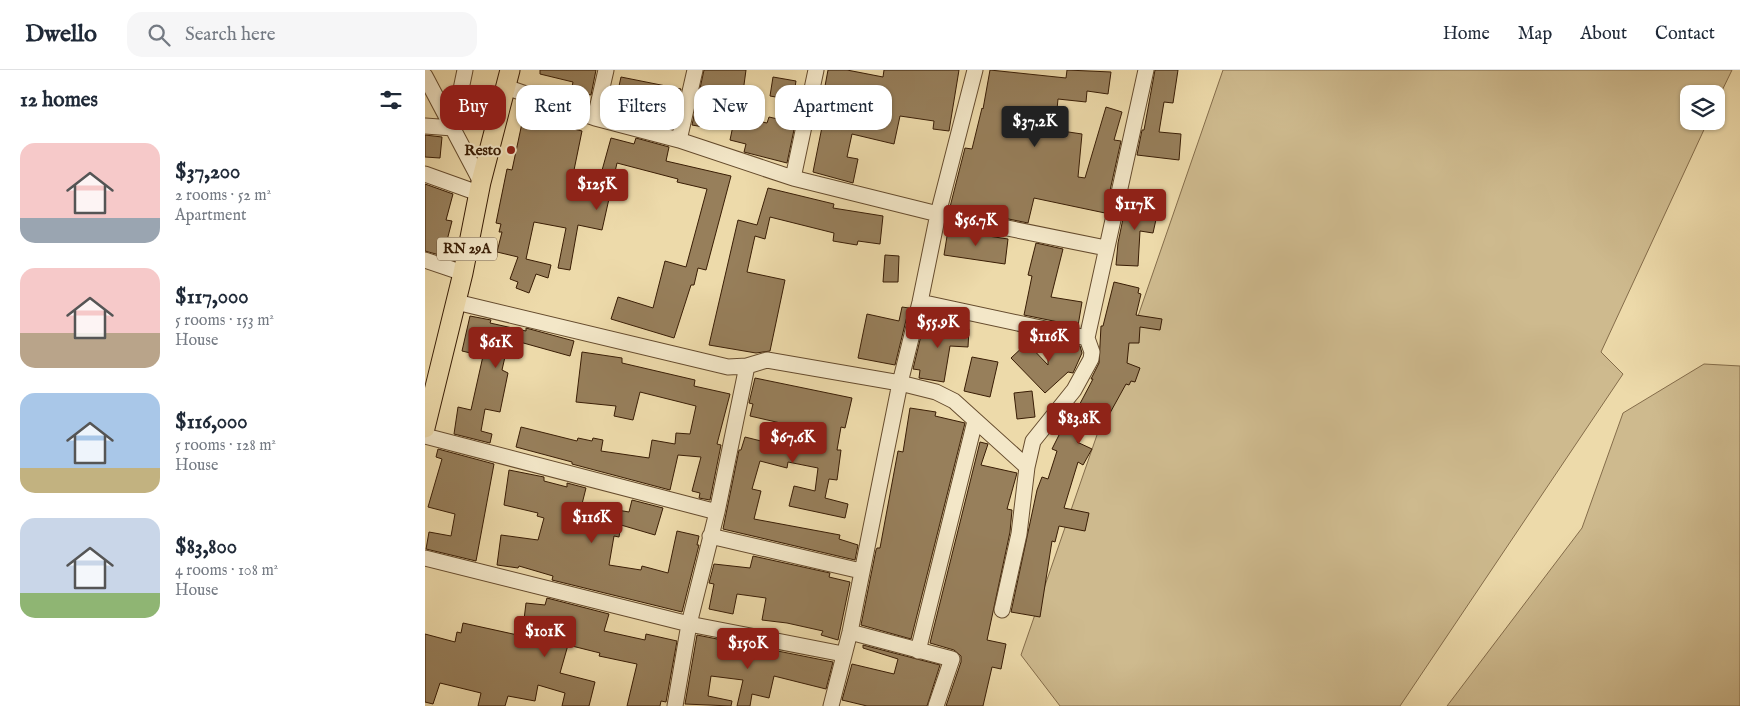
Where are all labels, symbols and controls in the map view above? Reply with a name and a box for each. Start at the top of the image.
search box [127,12,477,57]
text: Dwello [25,19,97,50]
icon: search [145,21,173,49]
text: Search here [185,23,275,47]
text: Home [1443,23,1490,46]
text: Map [1518,23,1552,46]
text: About [1580,23,1627,46]
text: Contact [1655,23,1715,46]
chip: Buy [440,85,506,130]
chip: Rent [516,85,590,130]
chip: Filters [600,85,684,130]
chip: New [694,85,765,130]
chip: Apartment [775,85,892,130]
map controls [1680,85,1725,130]
button: layers [1680,85,1725,130]
icon: filters [377,86,405,114]
text: 12 homes [20,87,98,114]
pin: $37.2K [994,106,1076,148]
text: $37.2K [1013,112,1057,132]
place label: Resto [464,141,501,160]
marker: Resto [505,144,517,156]
text: $37,200 [175,159,240,186]
icon: home [60,163,120,223]
pin: $125K [562,168,632,211]
text: $125K [577,175,617,195]
text: 2 rooms · 52 m² [175,186,271,206]
pin: $117K [1100,189,1170,231]
text: $117K [1115,195,1155,215]
pin: $56.7K [935,204,1017,247]
text: Apartment [175,206,246,226]
text: $56.7K [955,211,998,231]
road number: RN 29A [437,238,497,260]
text: $117,000 [175,284,249,311]
icon: home [60,288,120,348]
pin: $55.9K [897,306,979,349]
text: 5 rooms · 153 m² [175,311,274,331]
text: $55.9K [917,313,959,333]
pin: $116K [1014,320,1084,363]
pin: $61K [466,326,526,369]
text: $116K [1029,327,1069,347]
text: House [175,331,218,351]
text: $61K [479,333,513,353]
pin: $83.8K [1038,402,1120,445]
text: $116,000 [175,409,248,436]
text: $83.8K [1058,409,1100,429]
icon: home [60,413,120,473]
pin: $67.6K [752,422,834,464]
text: $67.6K [771,428,815,448]
text: 5 rooms · 128 m² [175,436,276,456]
text: House [175,456,218,476]
pin: $116K [557,502,627,544]
text: $116K [572,508,612,528]
text: $83,800 [175,534,237,561]
icon: home [60,538,120,598]
text: 4 rooms · 108 m² [175,561,278,581]
text: House [175,581,218,601]
pin: $101K [510,616,580,658]
text: $101K [525,622,565,642]
pin: $150K [713,628,783,670]
text: $150K [728,634,768,654]

